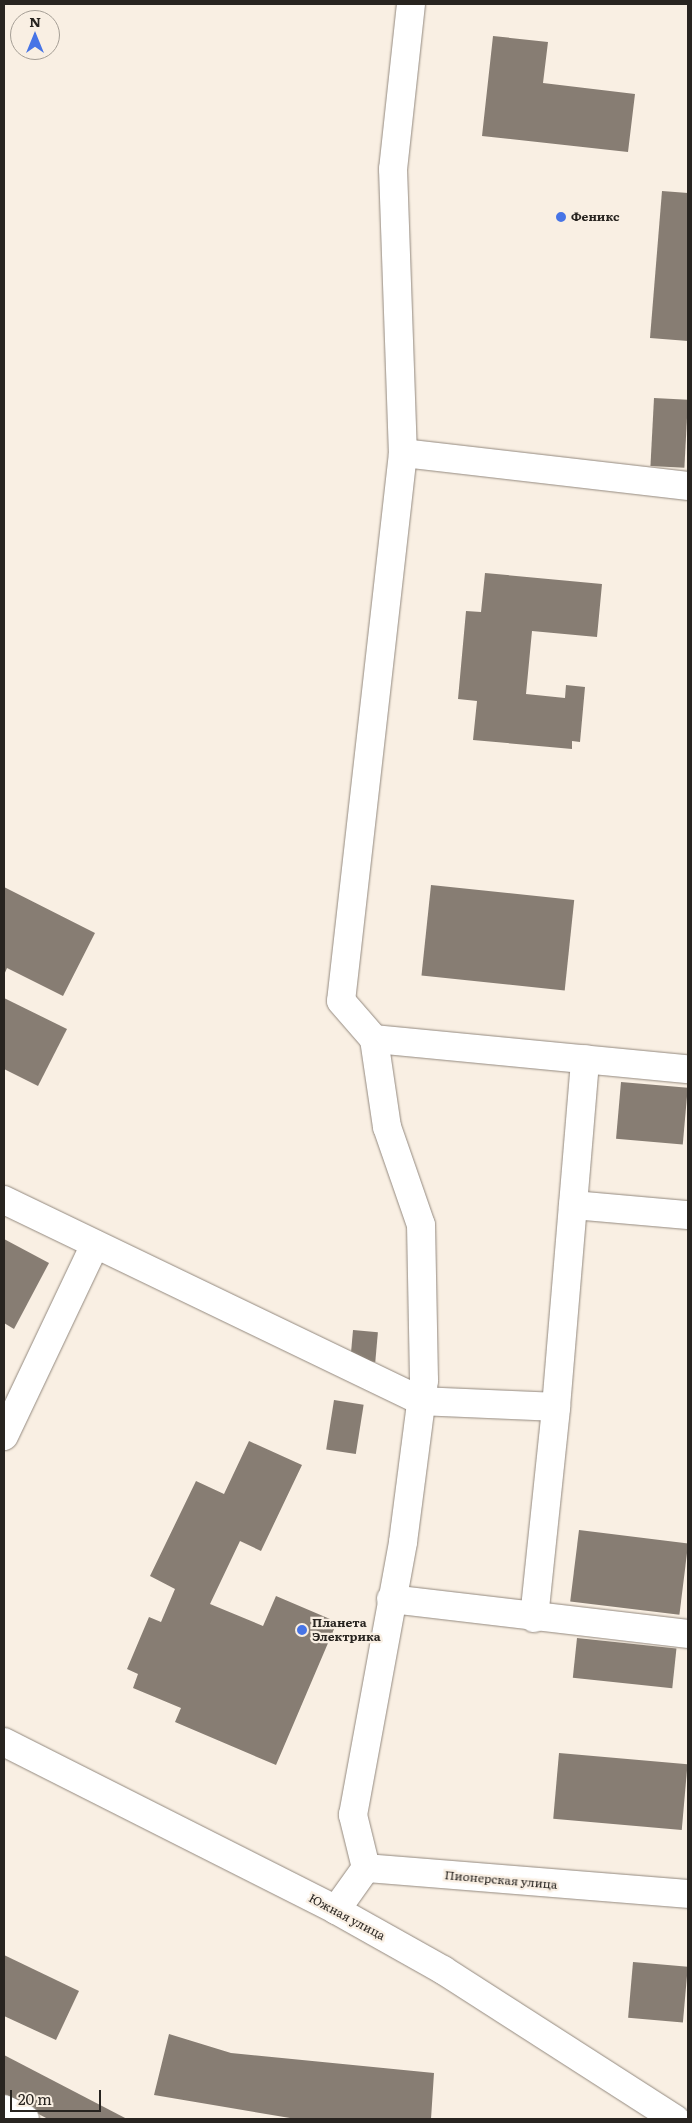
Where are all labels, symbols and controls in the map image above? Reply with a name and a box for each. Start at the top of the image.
north arrow [10,10,60,60]
text: N [29,11,41,31]
place label: Феникс [571,210,620,224]
marker: Феникс [555,211,567,223]
place label: Планета Электрика [312,1616,381,1644]
marker: Планета Электрика [296,1624,308,1636]
street label: Пионерская улица [444,1868,558,1892]
street label: Южная улица [306,1891,388,1943]
scale bar [12,2080,104,2112]
text: 20 m [18,2087,52,2110]

